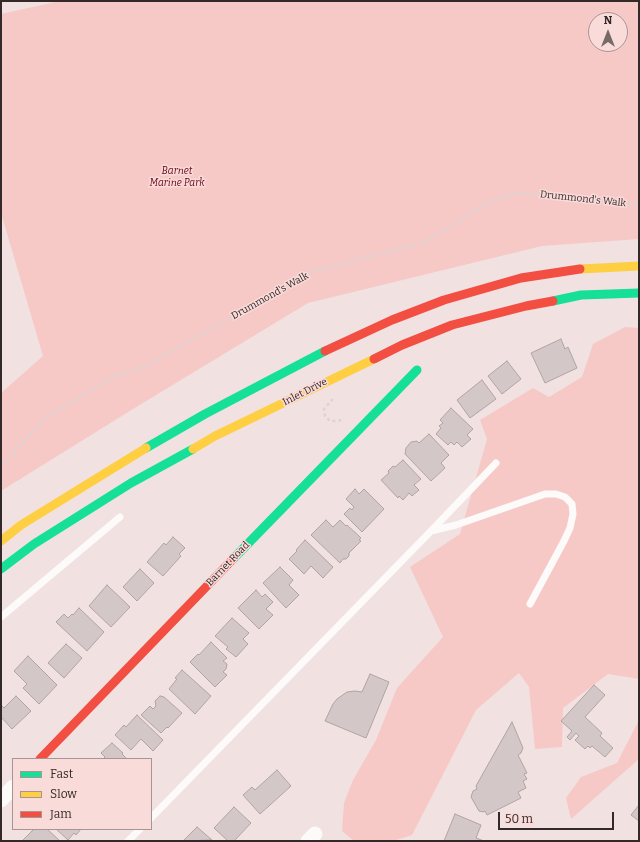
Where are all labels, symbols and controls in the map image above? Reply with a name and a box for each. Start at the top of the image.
north arrow [588,12,628,52]
text: N [604,14,612,27]
park label: Barnet Marine Park [149,165,205,188]
street label: Drummond's Walk [539,189,627,209]
street label: Drummond's Walk [229,270,311,322]
street label: Inlet Drive [281,376,329,408]
street label: Barnet Road [204,539,252,589]
legend [12,758,152,830]
text: Fast [50,767,73,781]
text: Slow [50,787,77,801]
scale bar [500,804,616,830]
text: Jam [50,807,72,821]
text: 50 m [505,812,533,826]

